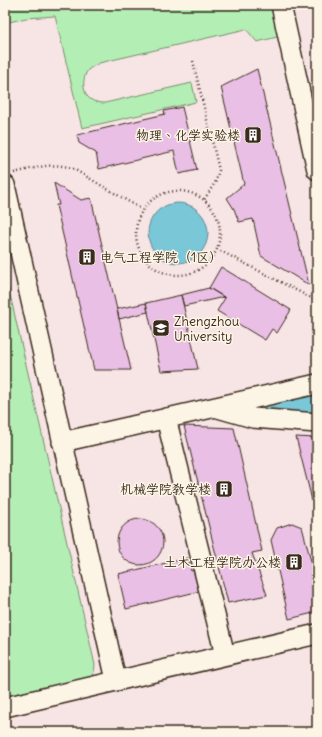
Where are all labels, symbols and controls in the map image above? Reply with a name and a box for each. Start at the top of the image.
building icon: 物理、化学实验楼 [243,125,263,145]
place label: 物理、化学实验楼 [136,127,240,144]
building icon: 电气工程学院（1区） [77,247,97,267]
place label: 电气工程学院（1区） [100,249,222,266]
place label: Zhengzhou University [174,313,240,345]
school or university icon: Zhengzhou University [151,318,171,338]
building icon: 机械学院教学楼 [214,479,234,499]
place label: 机械学院教学楼 [120,481,211,498]
building icon: 土木工程学院办公楼 [284,552,304,572]
place label: 土木工程学院办公楼 [164,554,281,571]

